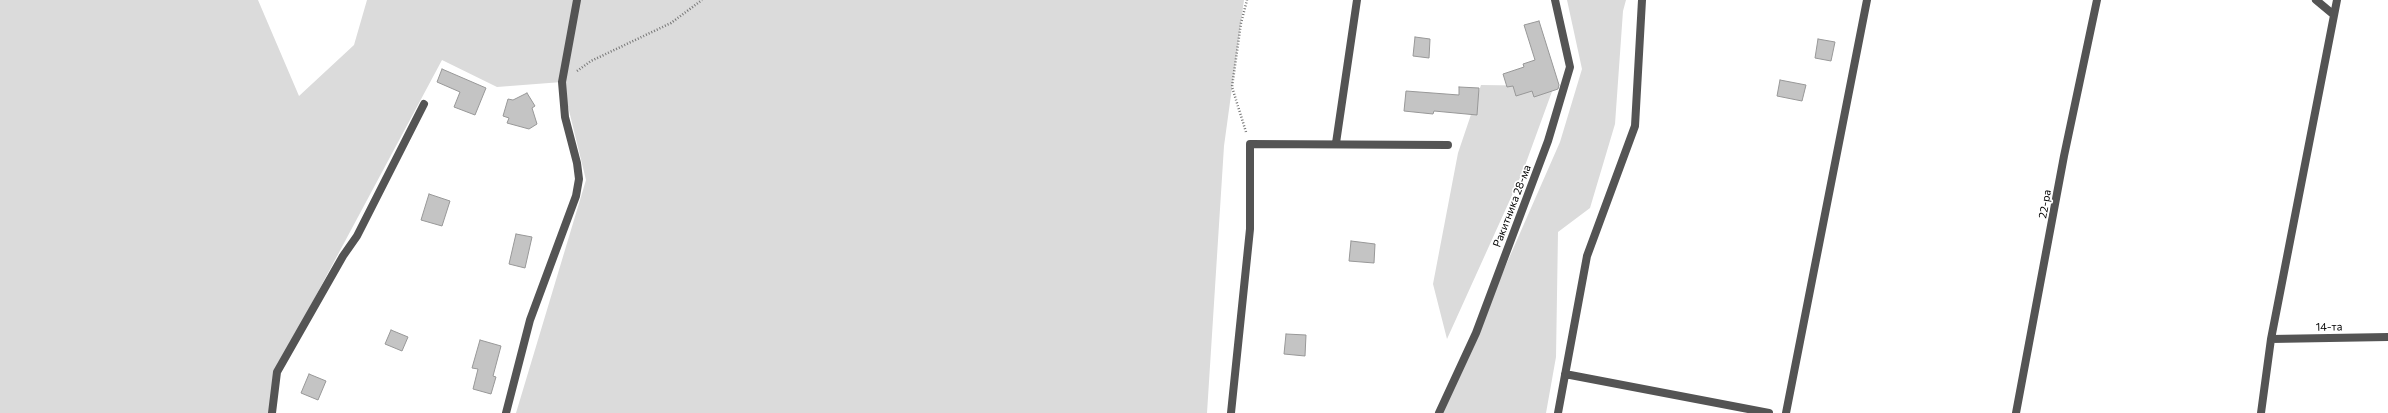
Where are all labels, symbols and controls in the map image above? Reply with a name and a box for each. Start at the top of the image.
street label: Ракитника 28-ма [1490,163,1534,249]
street label: 22-ра [2036,189,2054,219]
street label: 14-та [2315,320,2343,334]

